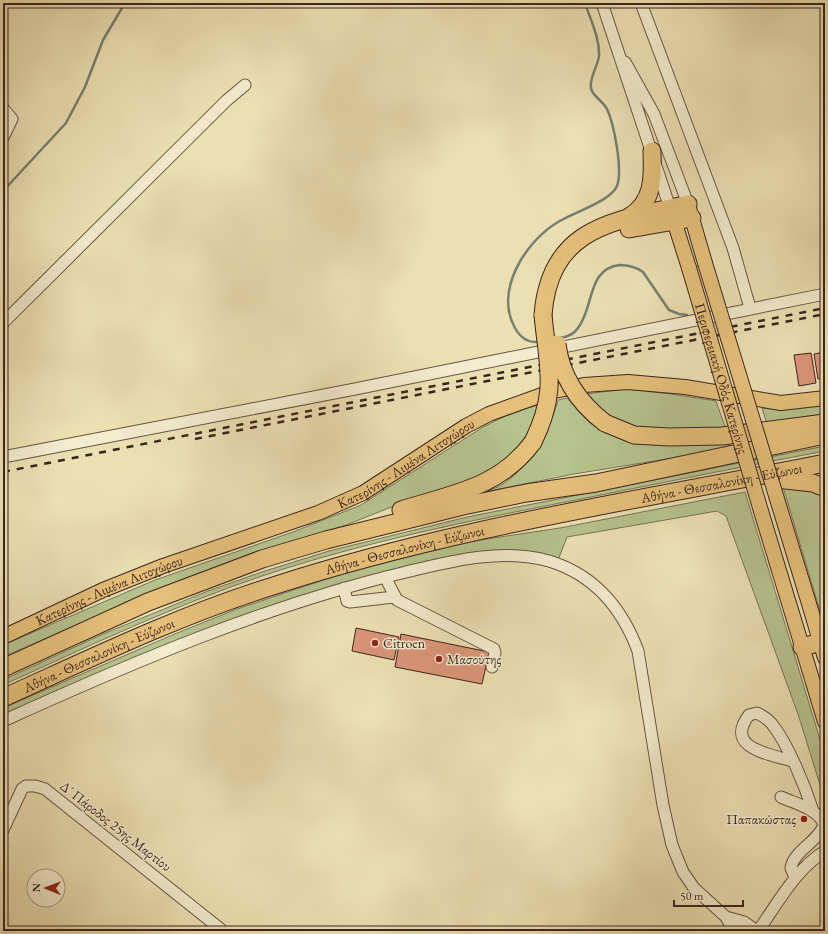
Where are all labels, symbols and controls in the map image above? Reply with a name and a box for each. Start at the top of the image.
street label: Περιφερειακή Οδός Κατερίνης [691,301,753,456]
street label: Κατερίνης - Λιμένα Λιτοχώρου [334,414,477,512]
street label: Αθήνα - Θεσσαλονίκη - Εύζωνοι [638,459,804,507]
street label: Αθήνα - Θεσσαλονίκη - Εύζωνοι [322,521,486,579]
street label: Κατερίνης - Λιμένα Λιτοχώρου [33,551,185,629]
street label: Αθήνα - Θεσσαλονίκη - Εύζωνοι [19,614,177,697]
place label: Citroen [383,634,426,652]
marker: Citroen [370,638,380,648]
place label: Μασούτης [447,650,501,668]
marker: Μασούτης [434,654,444,664]
street label: Δ΄ Πάροδος 25ης Μαρτίου [57,777,175,875]
place label: Παπακώστας [726,810,796,828]
marker: Παπακώστας [799,814,809,824]
north arrow [26,868,66,908]
scale bar [674,882,743,908]
text: N [29,883,43,892]
text: 50 m [680,888,704,904]

